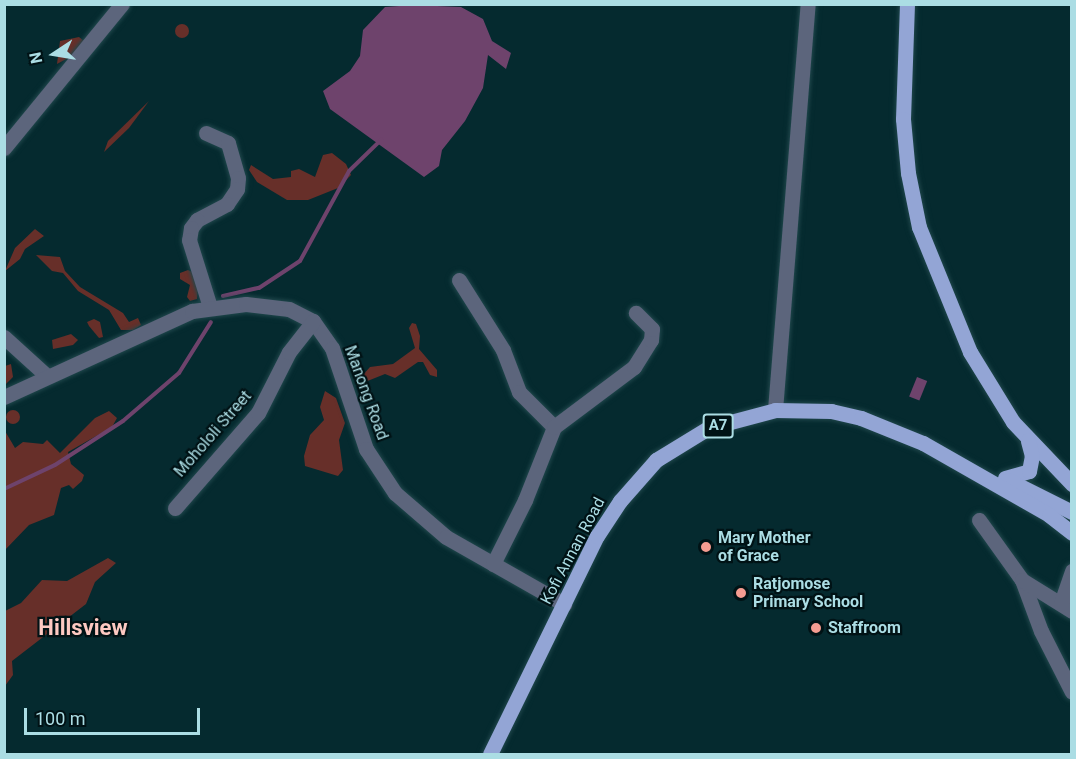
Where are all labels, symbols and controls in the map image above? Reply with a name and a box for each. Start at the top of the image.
north arrow [24,24,84,84]
text: N [25,50,46,65]
street label: Manong Road [340,343,392,443]
street label: Mohololi Street [170,387,256,481]
road number: A7 [702,414,734,438]
street label: Kofi Annan Road [537,494,609,608]
place label: Mary Mother of Grace [718,528,811,566]
marker: Mary Mother of Grace [699,540,713,554]
place label: Ratjomose Primary School [753,574,863,612]
marker: Ratjomose Primary School [734,586,748,600]
district label: Hillsview [38,615,128,641]
place label: Staffroom [828,618,901,638]
marker: Staffroom [809,621,823,635]
scale bar [27,696,202,734]
text: 100 m [35,708,86,729]

